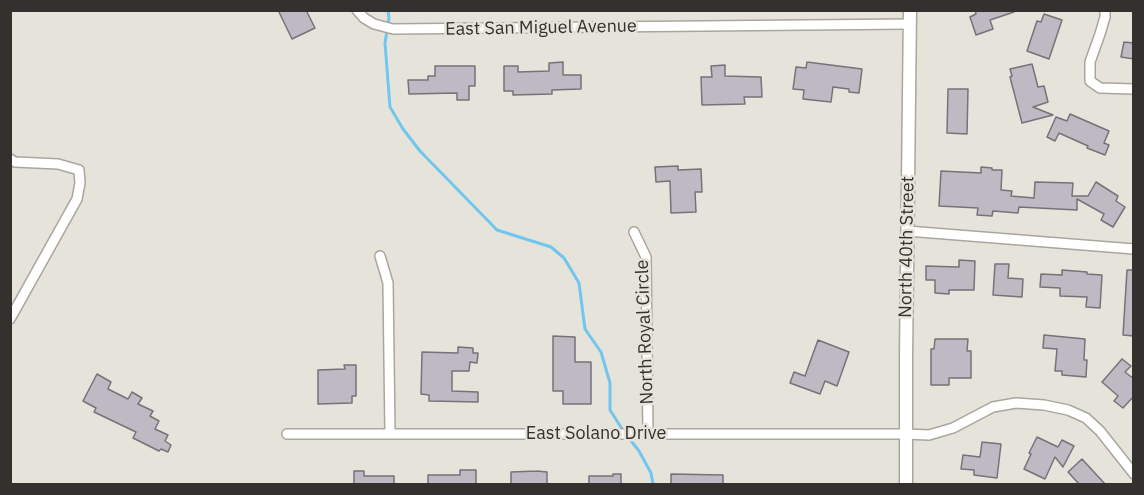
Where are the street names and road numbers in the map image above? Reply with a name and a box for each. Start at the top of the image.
street label: East San Miguel Avenue [445,16,637,40]
street label: North 40th Street [895,176,919,318]
street label: North Royal Circle [632,259,658,405]
street label: East Solano Drive [526,423,666,445]

